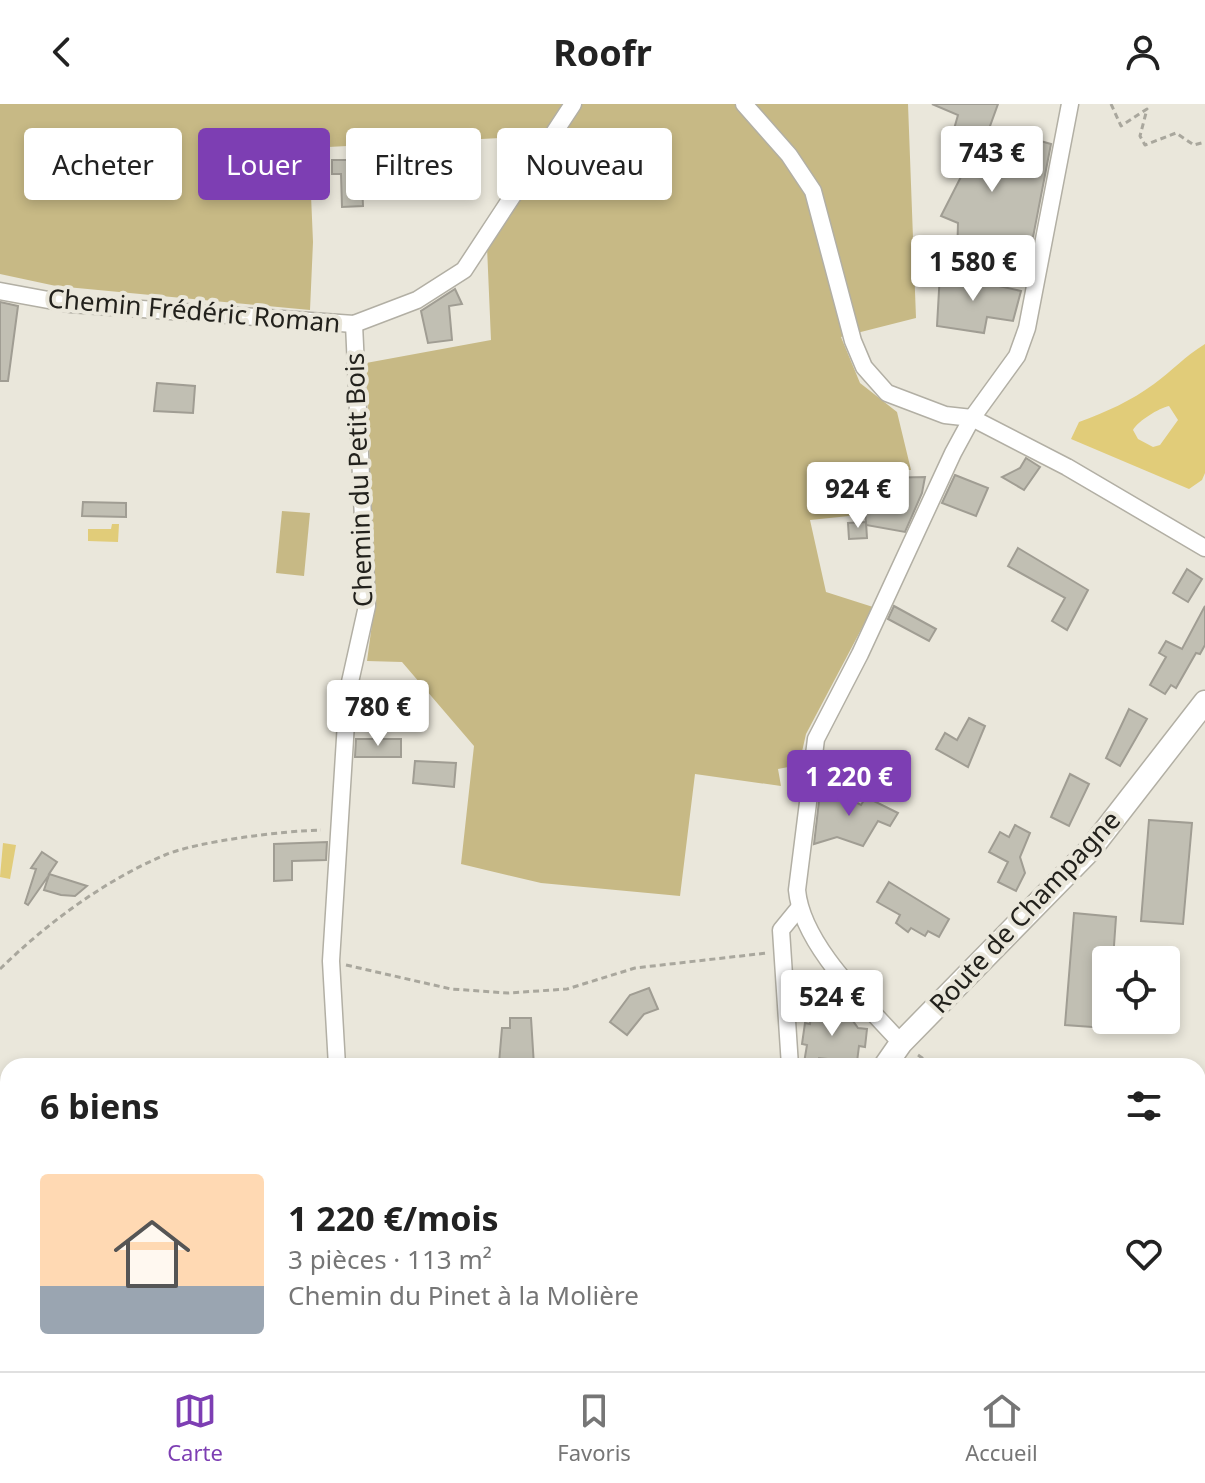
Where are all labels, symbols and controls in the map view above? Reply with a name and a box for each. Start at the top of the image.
text: Roofr [553,28,652,77]
icon: back [40,30,84,74]
icon: person [1121,30,1165,74]
pin: 743 € [936,126,1048,194]
chip: Acheter [24,128,182,200]
chip: Louer [198,128,330,200]
chip: Filtres [346,128,481,200]
chip: Nouveau [497,128,672,200]
text: 743 € [959,134,1025,170]
pin: 1 580 € [899,235,1047,303]
text: 1 580 € [929,243,1017,279]
street label: Chemin Frédéric Roman [46,279,342,341]
street label: Chemin du Petit Bois [336,352,380,608]
pin: 924 € [802,462,914,530]
text: 924 € [825,470,891,506]
pin: 780 € [322,680,434,748]
text: 780 € [345,688,411,724]
pin: 1 220 € [775,750,923,818]
text: 1 220 € [805,758,893,794]
street label: Route de Champagne [921,802,1128,1020]
map controls [1092,946,1180,1034]
button: locate [1092,946,1180,1034]
pin: 524 € [776,970,888,1038]
text: 524 € [799,978,865,1014]
text: 6 biens [40,1083,159,1129]
icon: filters [1122,1084,1166,1128]
text: 1 220 €/mois [288,1195,499,1241]
icon: home [104,1206,200,1302]
icon: heart [1122,1232,1166,1276]
text: 3 pièces · 113 m² [288,1241,492,1277]
text: Chemin du Pinet à la Molière [288,1277,639,1313]
tab: Carte [167,1389,223,1467]
tab: Favoris [557,1389,631,1467]
tab: Accueil [965,1389,1038,1467]

